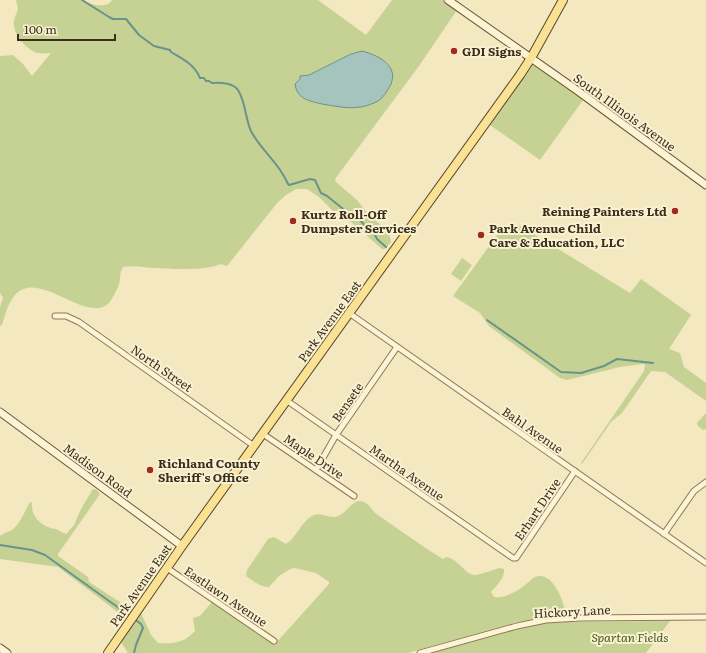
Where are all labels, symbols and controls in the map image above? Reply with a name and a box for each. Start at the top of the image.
scale bar [18,16,115,42]
text: 100 m [24,20,57,38]
place label: GDI Signs [462,42,521,60]
marker: GDI Signs [449,46,459,56]
street label: South Illinois Avenue [570,69,680,155]
place label: Reining Painters Ltd [542,202,667,220]
place label: Kurtz Roll-Off Dumpster Services [301,205,416,237]
marker: Reining Painters Ltd [670,206,680,216]
marker: Kurtz Roll-Off Dumpster Services [288,216,298,226]
place label: Park Avenue Child Care & Education, LLC [489,219,625,251]
marker: Park Avenue Child Care & Education, LLC [476,230,486,240]
street label: Park Avenue East [293,276,365,366]
street label: North Street [128,340,197,396]
street label: Bensete [327,379,367,425]
street label: Bahl Avenue [499,402,567,458]
street label: Maple Drive [280,429,348,483]
street label: Madison Road [60,439,137,502]
street label: Martha Avenue [366,439,448,505]
place label: Richland County Sheriff's Office [158,454,261,486]
marker: Richland County Sheriff's Office [145,465,155,475]
street label: Erhart Drive [509,474,565,544]
street label: Park Avenue East [105,540,175,630]
street label: Eastlawn Avenue [181,561,271,631]
street label: Hickory Lane [533,600,611,622]
park label: Spartan Fields [591,628,669,646]

